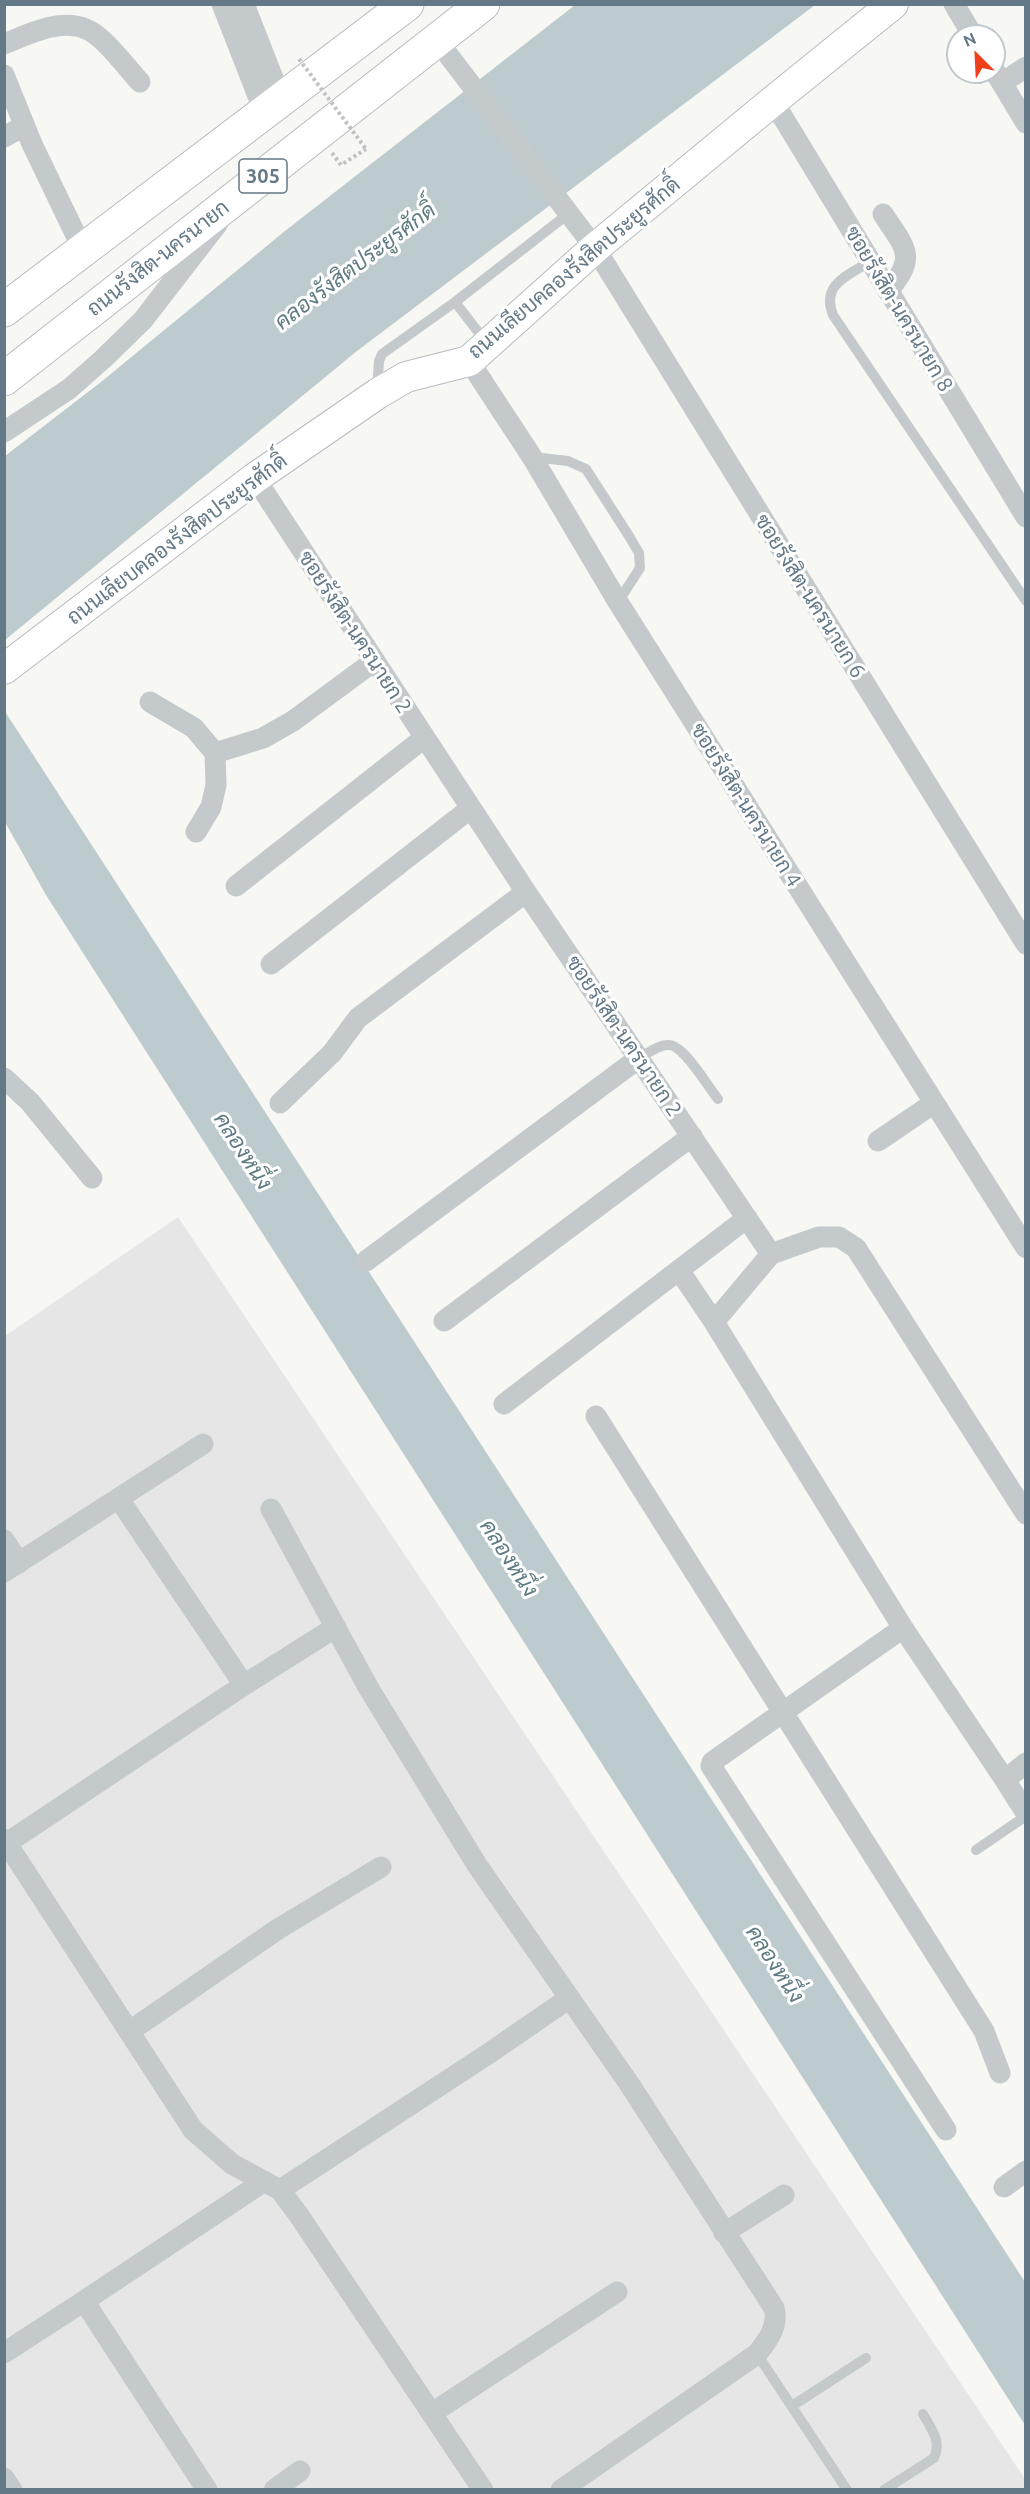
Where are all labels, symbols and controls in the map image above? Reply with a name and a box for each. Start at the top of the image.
north arrow [946,24,1006,84]
text: N [960,29,979,50]
road number: 305 [239,159,287,193]
street label: ถนนเลียบคลองรังสิตประยูรศักดิ์ [463,172,685,364]
street label: ถนนรังสิต-นครนายก [82,195,234,321]
water label: คลองรังสิตประยูรศักดิ์ [269,197,441,335]
street label: ซอยรังสิต-นครนายก 8 [840,222,958,396]
street label: ถนนเลียบคลองรังสิตประยูรศักดิ์ [62,448,292,630]
street label: ซอยรังสิต-นครนายก 6 [749,509,871,683]
street label: ซอยรังสิต-นครนายก 2 [293,546,417,718]
street label: ซอยรังสิต-นครนายก 4 [685,718,807,892]
street label: ซอยรังสิต-นครนายก 2 [561,951,687,1121]
water label: คลองหนึ่ง [208,1107,278,1195]
water label: คลองหนึ่ง [474,1514,544,1602]
water label: คลองหนึ่ง [740,1920,810,2008]

